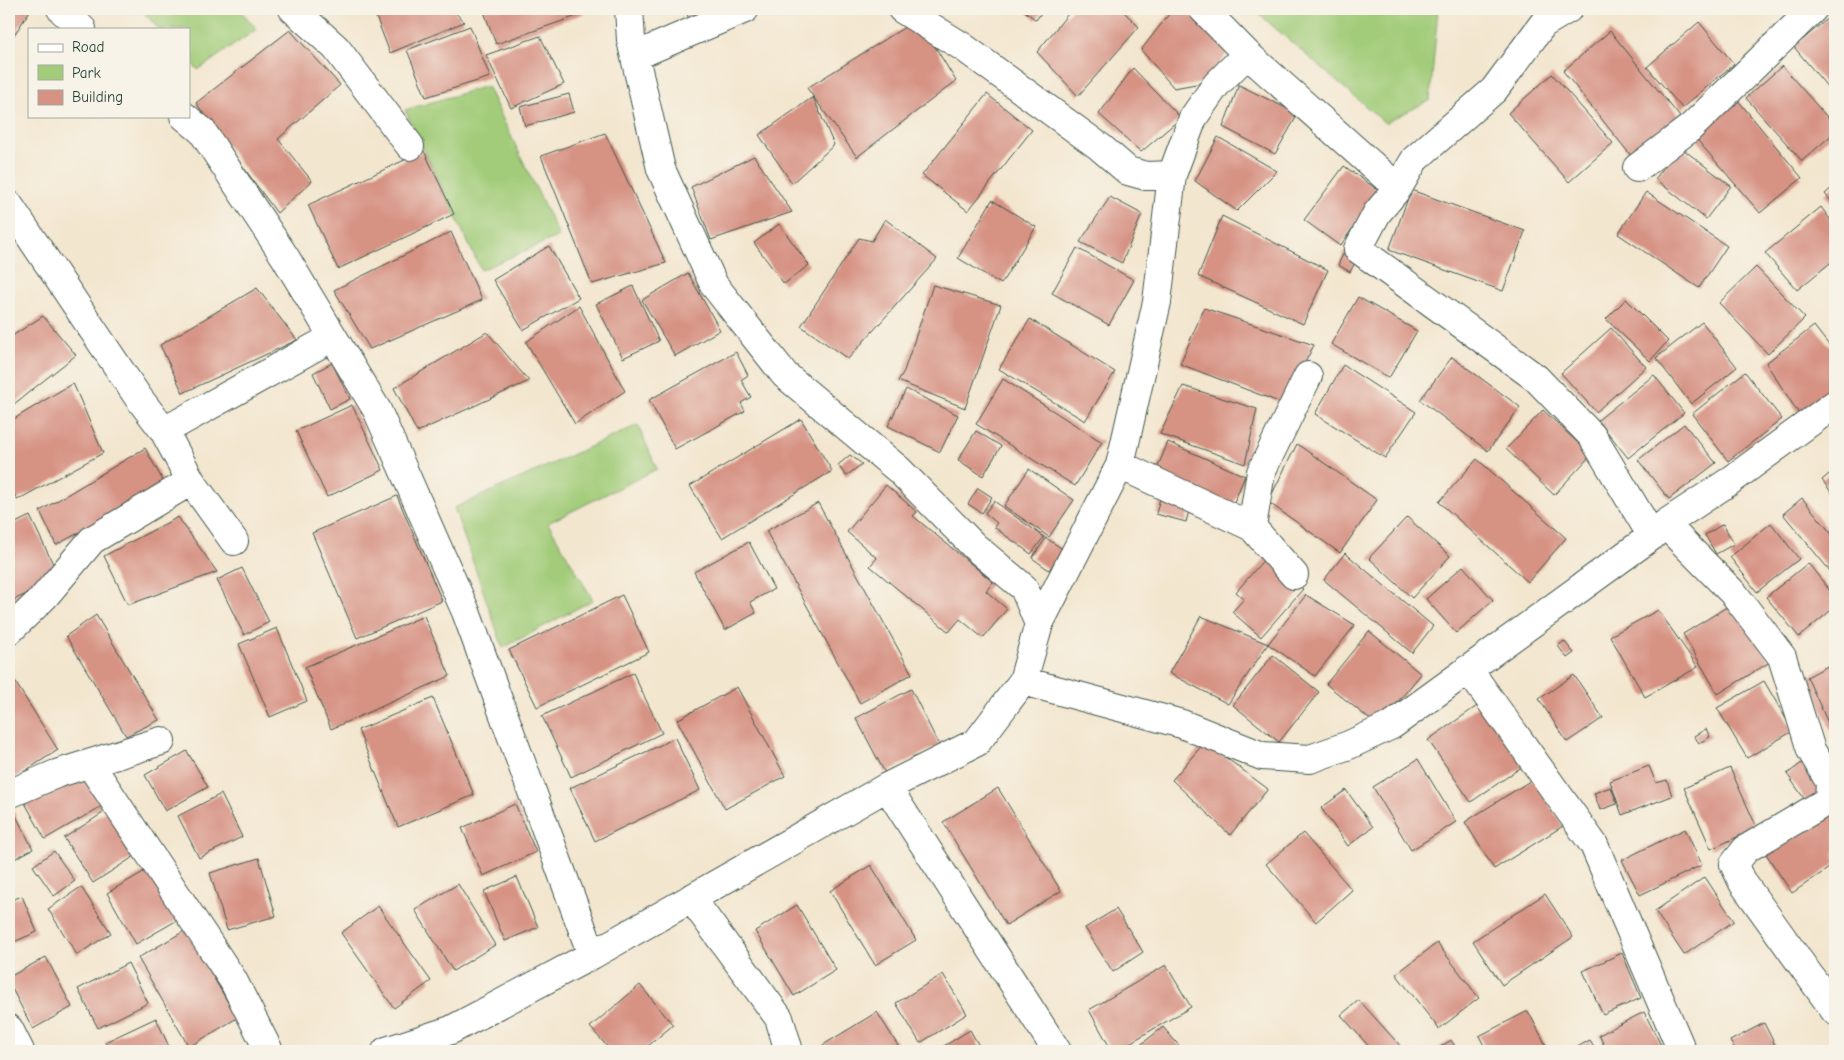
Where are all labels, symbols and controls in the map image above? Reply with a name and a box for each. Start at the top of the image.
legend [28,28,190,118]
text: Road [72,38,104,56]
text: Park [72,64,101,82]
text: Building [72,88,123,106]

